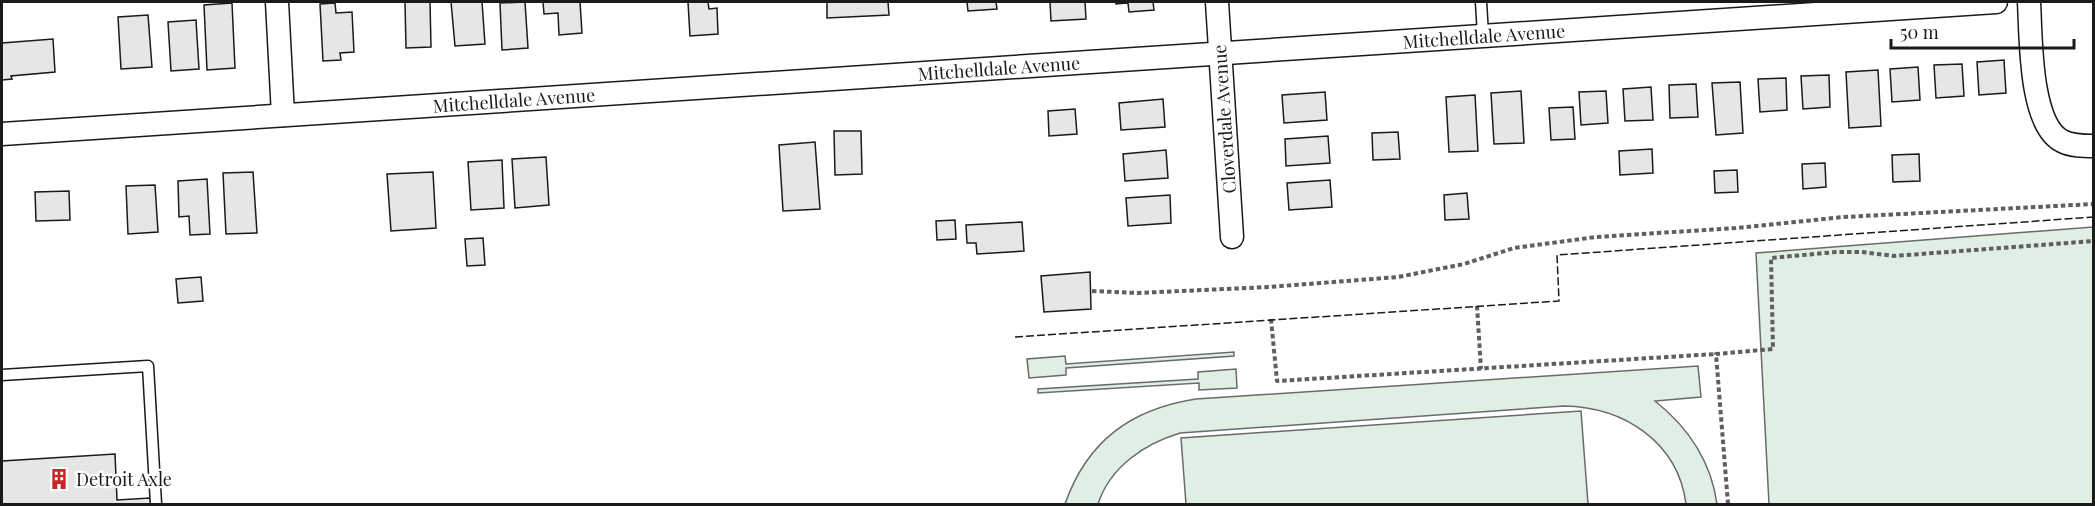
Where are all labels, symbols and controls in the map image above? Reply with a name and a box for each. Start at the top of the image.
scale bar [1891,12,2074,50]
street label: Mitchelldale Avenue [1402,18,1566,54]
text: 50 m [1900,20,1939,44]
street label: Cloverdale Avenue [1207,44,1241,194]
street label: Mitchelldale Avenue [917,50,1081,86]
street label: Mitchelldale Avenue [432,82,596,118]
building icon: Detroit Axle [47,467,71,491]
place label: Detroit Axle [76,467,172,491]

